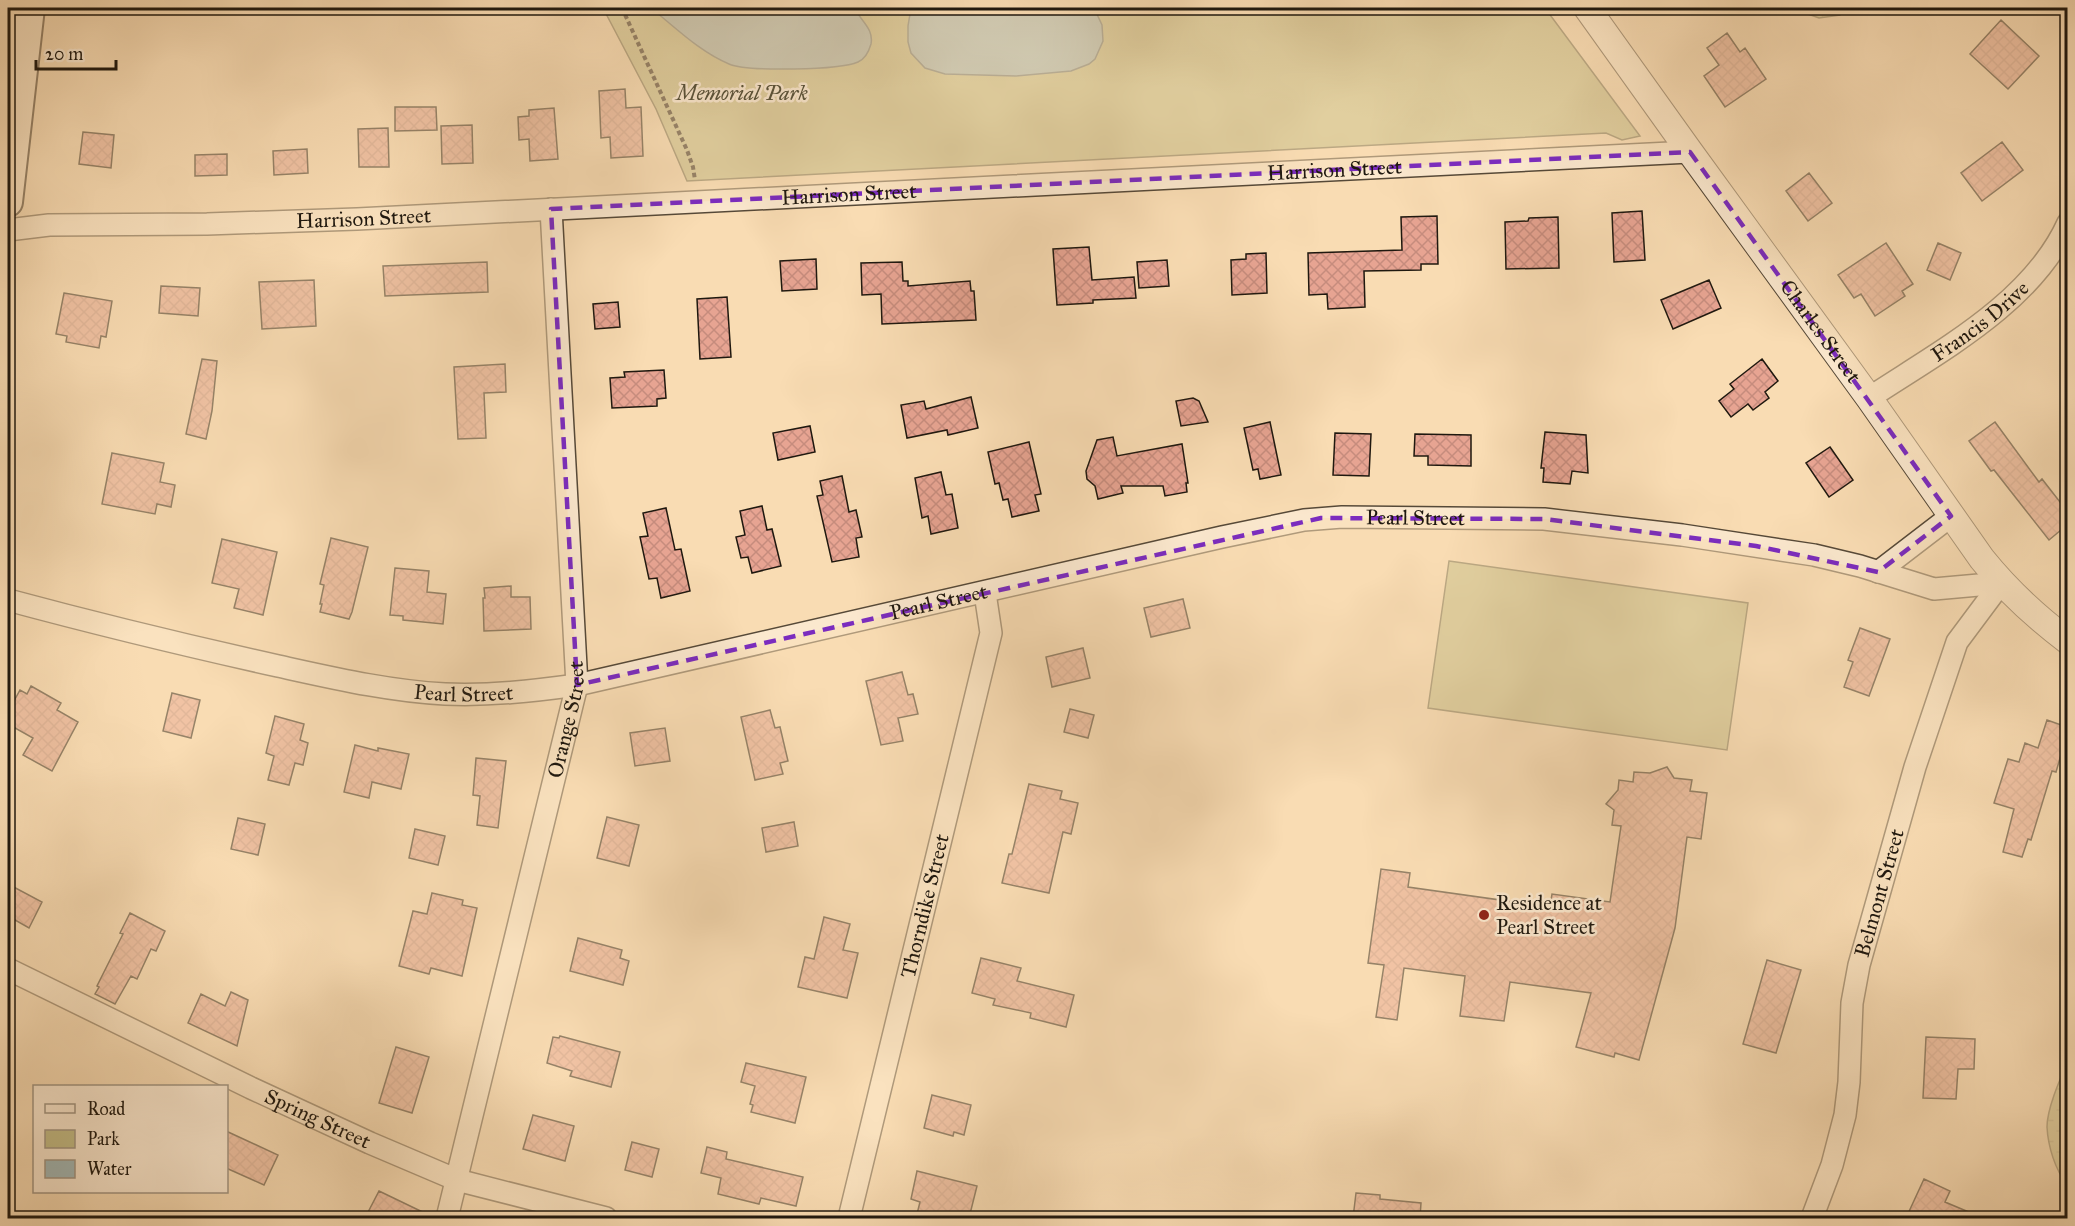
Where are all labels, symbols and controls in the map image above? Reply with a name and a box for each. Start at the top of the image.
scale bar [36,33,116,71]
text: 20 m [45,43,83,65]
park label: Memorial Park [674,80,808,106]
street label: Harrison Street [1266,153,1403,186]
street label: Harrison Street [781,178,918,211]
street label: Harrison Street [296,202,432,234]
street label: Charles Street [1774,275,1867,389]
street label: Francis Drive [1926,275,2035,367]
street label: Pearl Street [1366,504,1466,531]
street label: Pearl Street [887,578,990,626]
street label: Orange Street [542,660,590,781]
street label: Pearl Street [413,679,515,707]
street label: Belmont Street [1849,825,1910,960]
street label: Thorndike Street [895,831,955,981]
place label: Residence at Pearl Street [1496,890,1602,940]
marker: Residence at Pearl Street [1477,908,1491,922]
street label: Spring Street [260,1083,375,1155]
legend [33,1085,228,1193]
text: Road [87,1098,125,1120]
text: Park [87,1128,120,1150]
text: Water [87,1158,132,1180]

